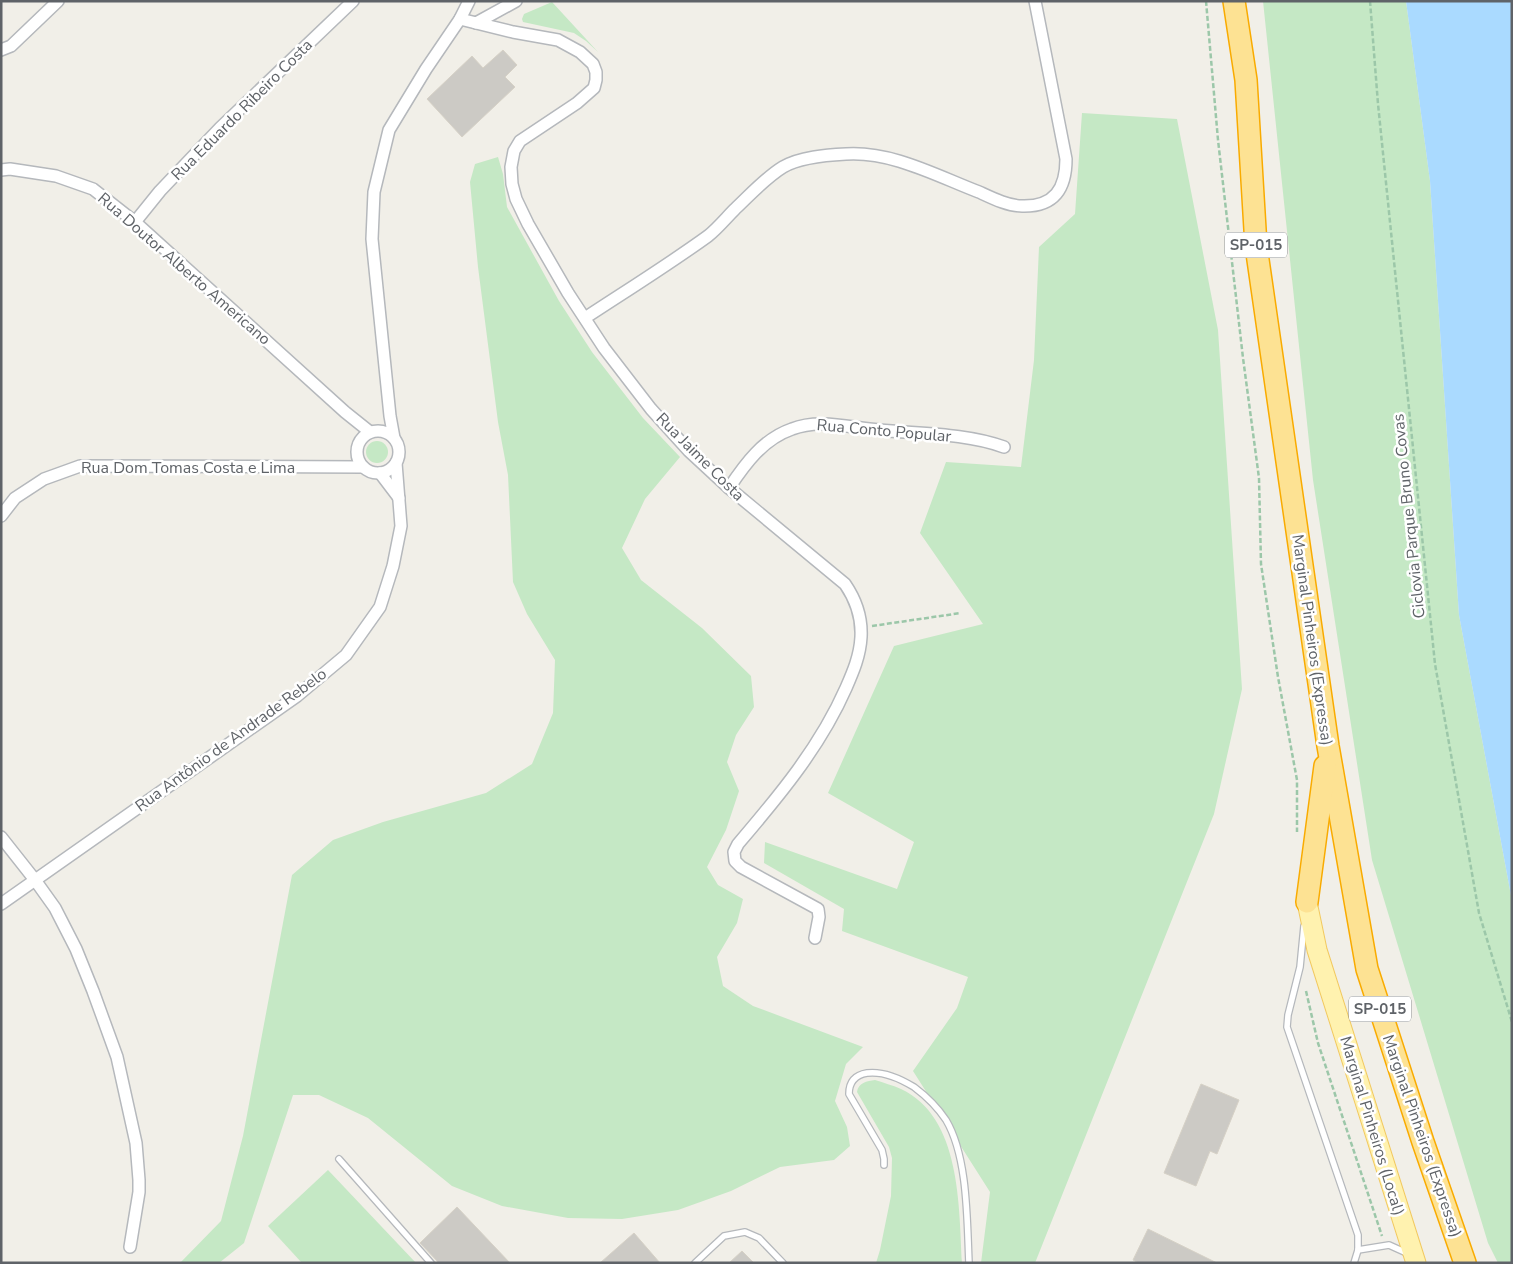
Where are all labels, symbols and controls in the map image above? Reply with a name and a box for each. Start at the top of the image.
street label: Rua Eduardo Ribeiro Costa [166,34,318,186]
street label: Rua Doutor Alberto Americano [93,188,275,350]
road number: SP-015 [1225,232,1287,258]
street label: Rua Jaime Costa [651,408,749,506]
street label: Ciclovia Parque Bruno Covas [1387,413,1431,619]
street label: Rua Conto Popular [816,414,952,448]
street label: Rua Dom Tomas Costa e Lima [81,457,295,479]
street label: Marginal Pinheiros (Expressa) [1286,533,1338,747]
street label: Rua Antônio de Andrade Rebelo [131,663,331,817]
road number: SP-015 [1349,996,1411,1022]
street label: Marginal Pinheiros (Expressa) [1377,1032,1467,1240]
street label: Marginal Pinheiros (Local) [1334,1034,1410,1218]

